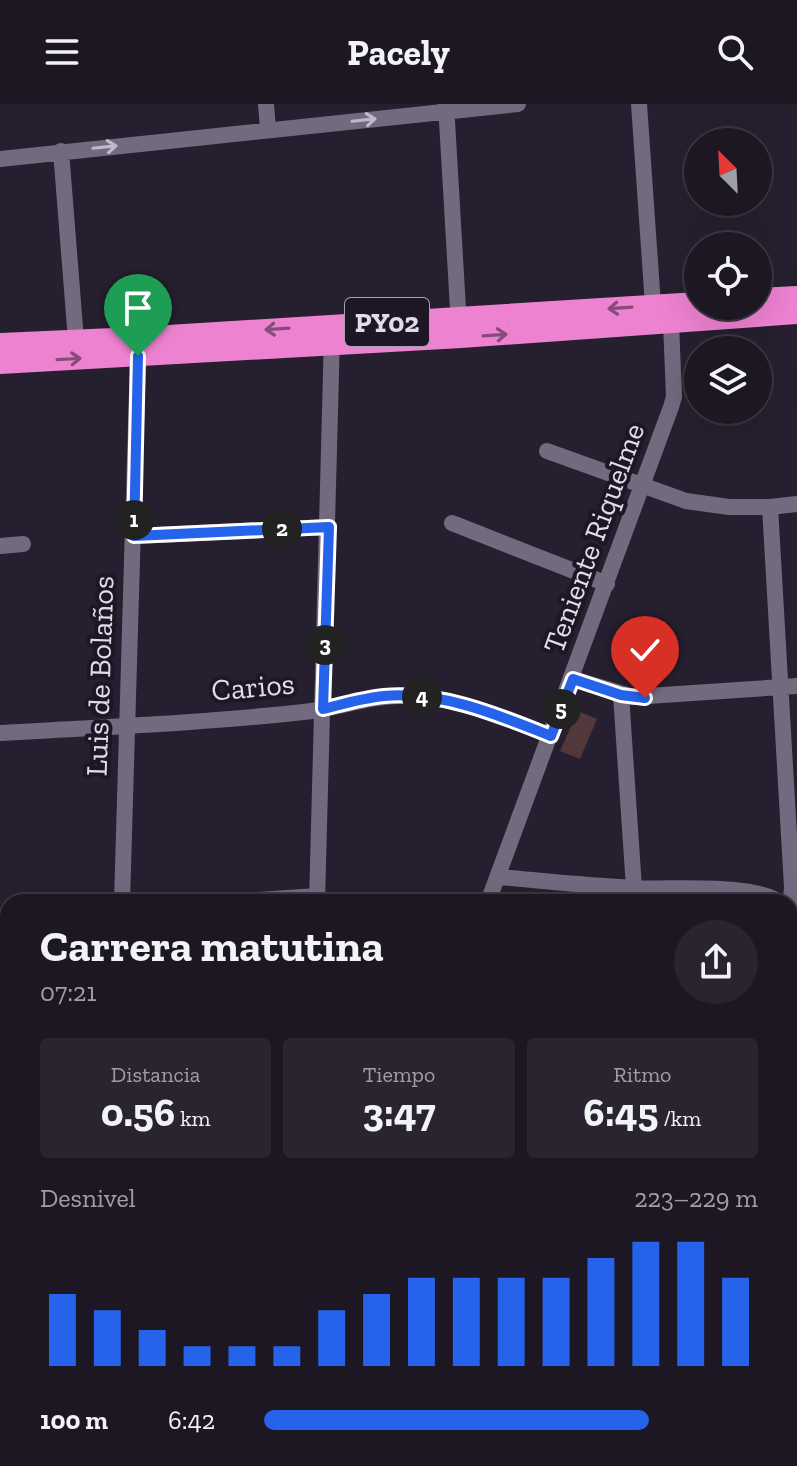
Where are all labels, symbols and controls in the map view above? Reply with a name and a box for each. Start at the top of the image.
icon: menu [40,30,84,74]
icon: search [713,30,757,74]
text: Pacely [347,31,450,74]
one-way arrow [350,112,377,127]
north arrow [684,128,772,216]
map controls [684,128,772,424]
one-way arrow [91,139,118,154]
button: locate [684,232,772,320]
pin [104,274,172,356]
icon: arrive [116,286,160,330]
road number: PY02 [345,298,429,346]
one-way arrow [607,300,634,315]
one-way arrow [264,322,291,337]
one-way arrow [481,327,508,342]
button: layers [684,336,772,424]
one-way arrow [55,351,82,366]
street label: Teniente Riquelme [536,418,652,658]
pin: 1 [114,500,154,540]
text: 1 [130,506,138,533]
pin: 2 [262,509,302,549]
text: 2 [276,515,288,542]
street label: Luis de Bolaños [79,575,121,777]
pin [611,616,679,698]
pin: 3 [305,625,345,665]
icon: check [623,628,667,672]
text: 3 [319,631,331,658]
street label: Carios [210,665,296,709]
pin: 4 [402,677,442,717]
text: 4 [416,683,428,710]
pin: 5 [541,689,581,729]
text: 5 [555,695,567,722]
text: Carrera matutina [40,919,384,972]
button: share [674,920,758,1004]
text: 07:21 [40,976,96,1008]
text: Distancia [111,1061,200,1088]
text: Tiempo [363,1061,435,1088]
text: Ritmo [613,1061,671,1088]
text: 0.56 [101,1088,175,1136]
text: 3:47 [362,1088,436,1136]
text: 6:45 [583,1088,658,1136]
text: km [175,1105,211,1132]
text: /km [658,1105,701,1132]
text: Desnivel [40,1182,136,1214]
text: 223–229 m [634,1182,758,1214]
text: 100 m [40,1404,108,1436]
text: 6:42 [168,1404,215,1436]

